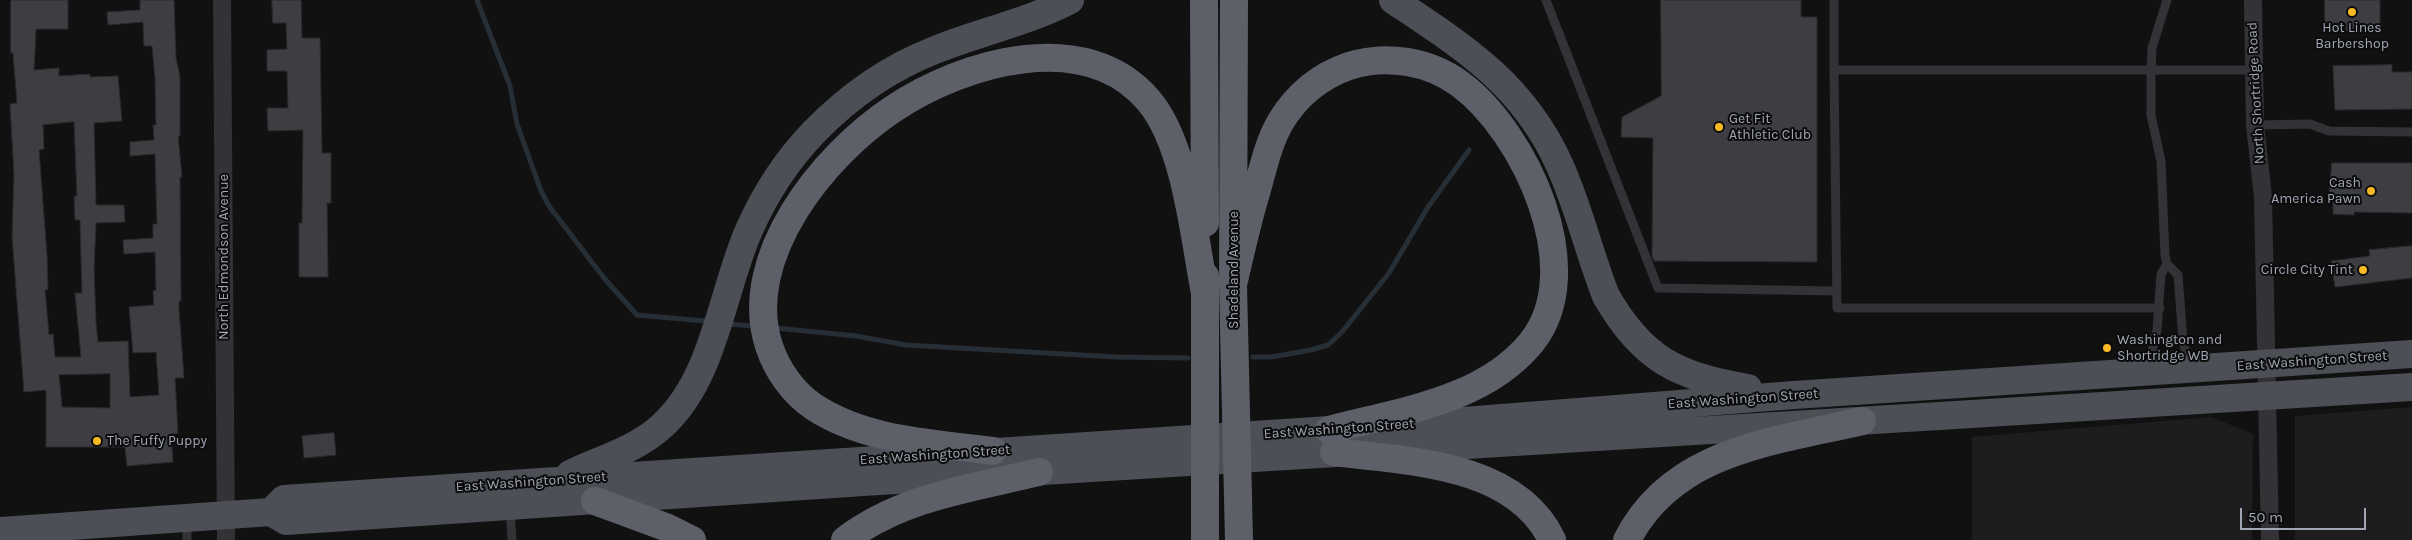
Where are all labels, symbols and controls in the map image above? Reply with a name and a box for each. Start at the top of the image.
marker: Hot Lines Barbershop [2346,6,2358,18]
place label: Hot Lines Barbershop [2315,20,2389,52]
street label: North Shortridge Road [2244,21,2268,165]
place label: Get Fit Athletic Club [1729,111,1811,144]
marker: Get Fit Athletic Club [1713,121,1725,133]
street label: North Edmondson Avenue [216,174,232,340]
place label: Cash America Pawn [2271,175,2361,208]
marker: Cash America Pawn [2365,185,2377,197]
street label: Shadeland Avenue [1226,211,1242,329]
place label: Circle City Tint [2261,262,2353,278]
marker: Circle City Tint [2357,264,2369,276]
place label: Washington and Shortridge WB [2117,332,2222,364]
marker: Washington and Shortridge WB [2101,342,2113,354]
street label: East Washington Street [2236,347,2388,375]
street label: East Washington Street [1667,385,1819,413]
street label: East Washington Street [1263,415,1415,443]
place label: The Fuffy Puppy [107,433,207,449]
marker: The Fuffy Puppy [91,435,103,447]
street label: East Washington Street [859,441,1011,469]
street label: East Washington Street [455,468,607,496]
scale bar [2242,498,2368,530]
text: 50 m [2248,508,2283,526]

